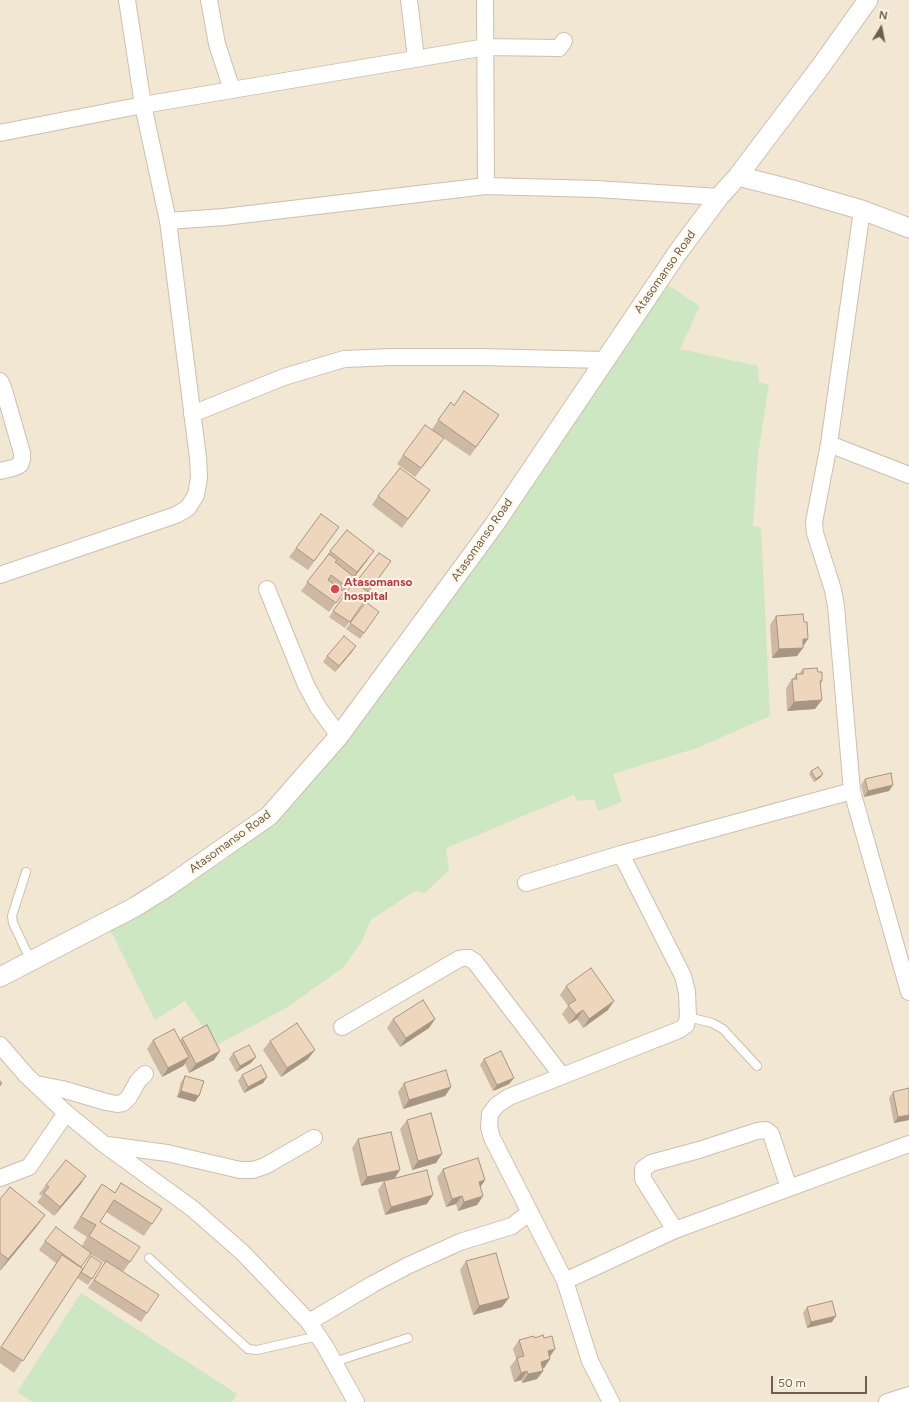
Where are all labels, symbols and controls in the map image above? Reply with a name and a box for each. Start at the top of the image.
north arrow [861,8,901,48]
text: N [878,9,888,23]
street label: Atasomanso Road [631,228,699,316]
street label: Atasomanso Road [448,496,516,584]
place label: Atasomanso hospital [344,575,412,603]
marker: Atasomanso hospital [329,583,341,595]
street label: Atasomanso Road [186,808,274,876]
scale bar [773,1368,869,1394]
text: 50 m [778,1376,806,1390]

